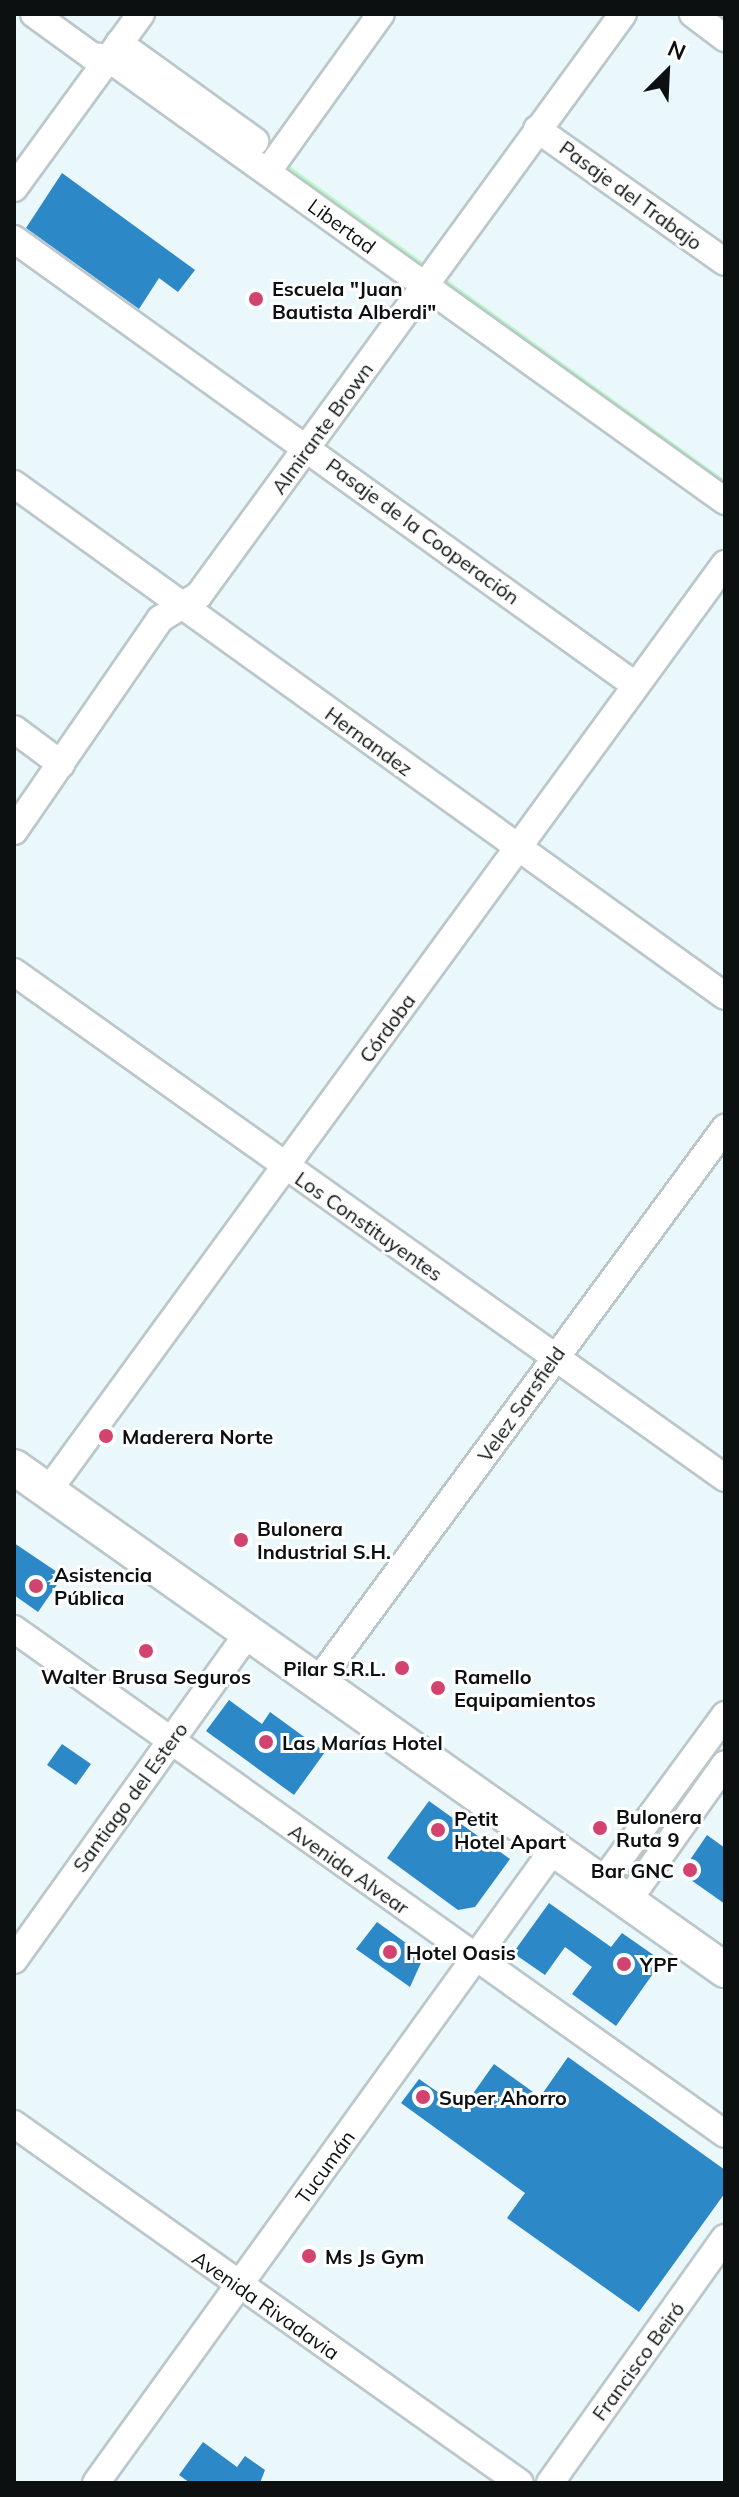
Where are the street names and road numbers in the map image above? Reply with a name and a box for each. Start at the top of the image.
street label: Pasaje del Trabajo [555,135,707,255]
street label: Libertad [304,194,380,258]
street label: Almirante Brown [266,358,378,498]
street label: Pasaje de la Cooperación [322,453,524,609]
street label: Hernandez [321,701,417,781]
street label: Córdoba [354,989,420,1067]
street label: Los Constituyentes [291,1166,447,1286]
street label: Velez Sarsfield [472,1342,570,1466]
street label: Santiago del Estero [68,1717,192,1877]
street label: Avenida Alvear [284,1819,414,1919]
street label: Tucumán [290,2126,360,2208]
street label: Avenida Rivadavia [188,2245,344,2365]
street label: Francisco Beiró [587,2297,689,2425]

